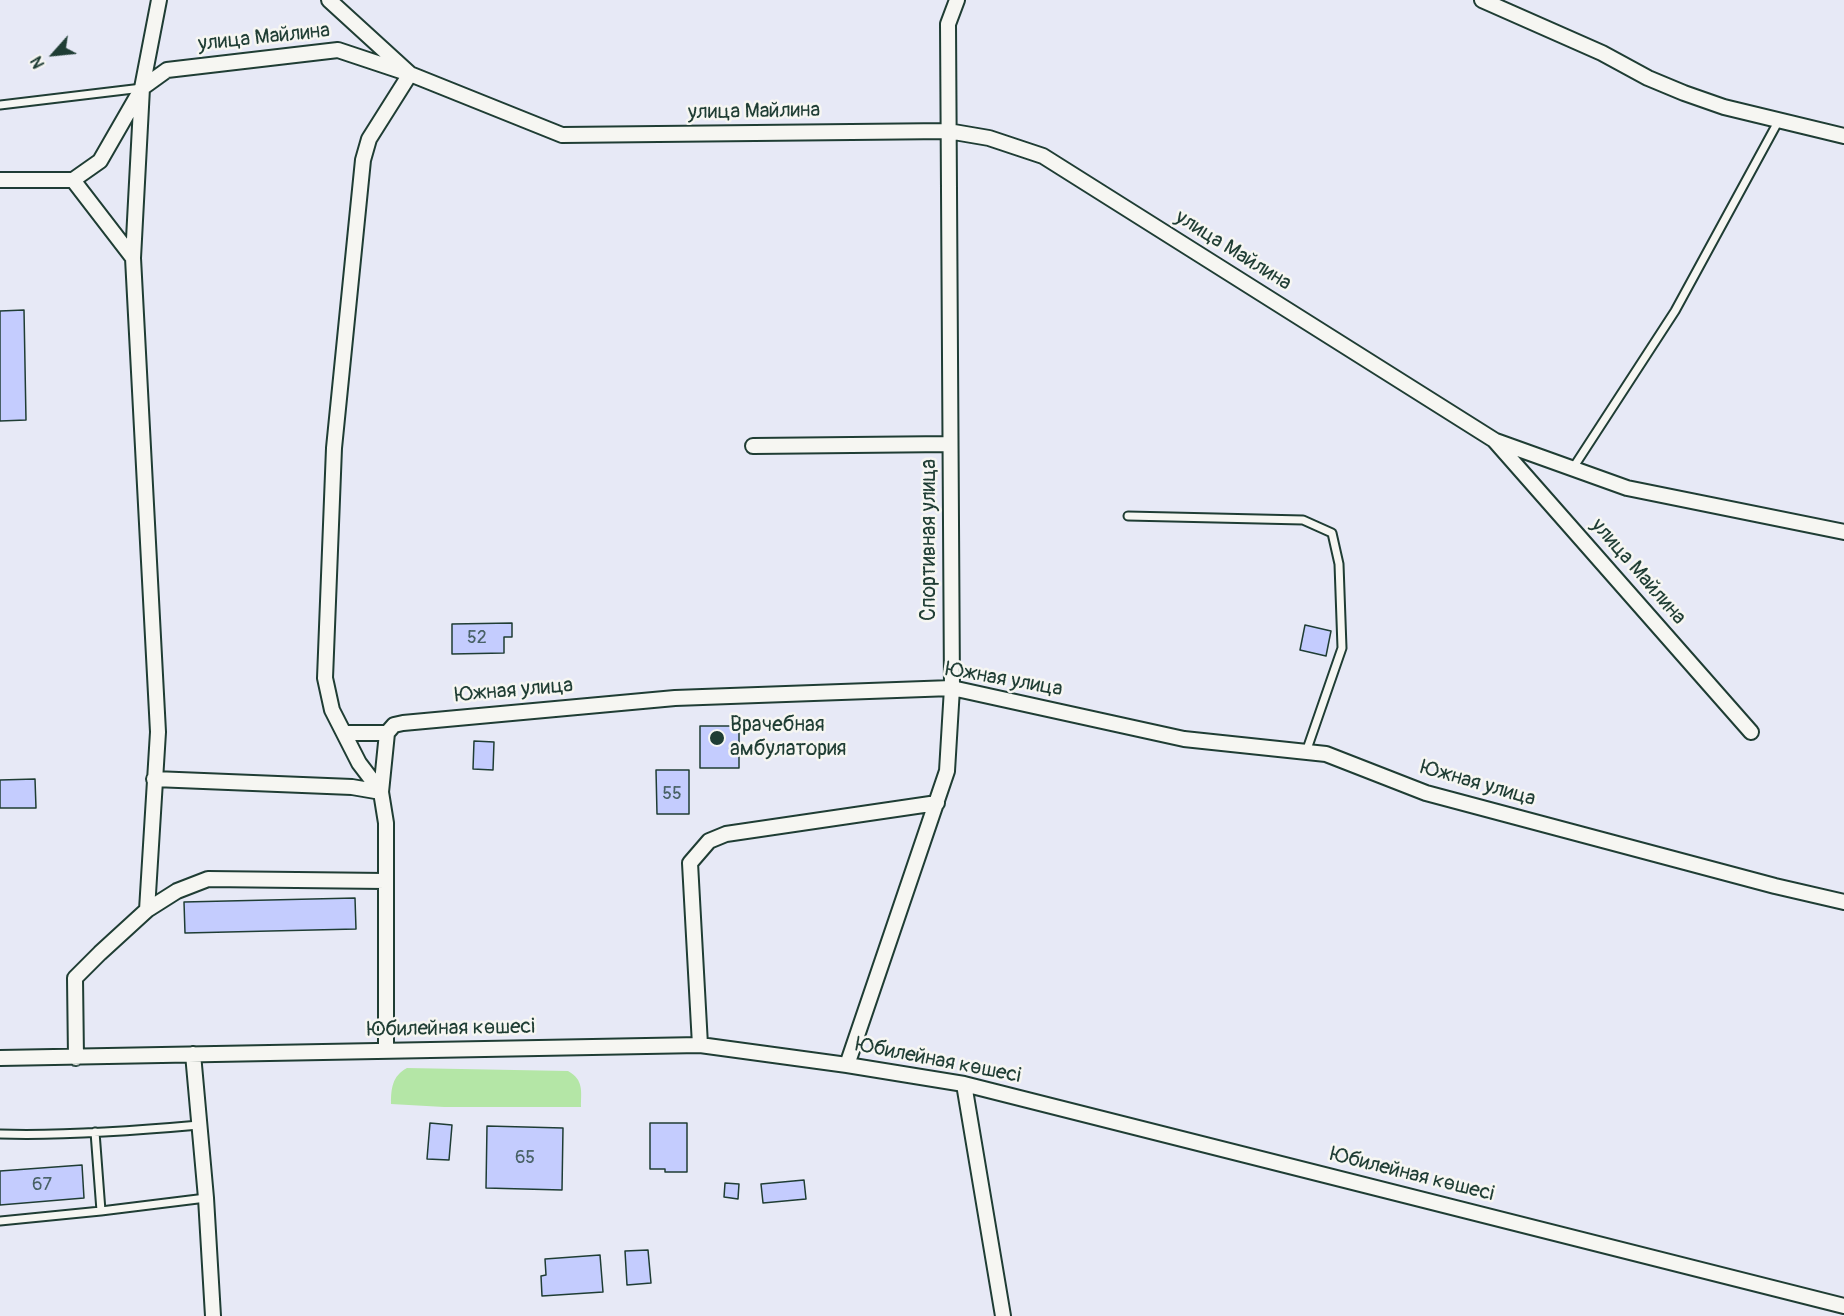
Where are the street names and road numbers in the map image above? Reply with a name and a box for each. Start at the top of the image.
street label: улица Майлина [197,19,331,57]
street label: улица Майлина [688,98,820,126]
street label: улица Майлина [1170,205,1296,297]
street label: Спортивная улица [917,459,943,621]
street label: улица Майлина [1585,514,1691,630]
street label: Южная улица [943,657,1065,703]
street label: Южная улица [454,673,574,709]
street label: Южная улица [1418,756,1538,812]
street label: Юбилейная көшесі [367,1015,535,1043]
street label: Юбилейная көшесі [853,1033,1023,1089]
street label: Юбилейная көшесі [1328,1142,1496,1208]

